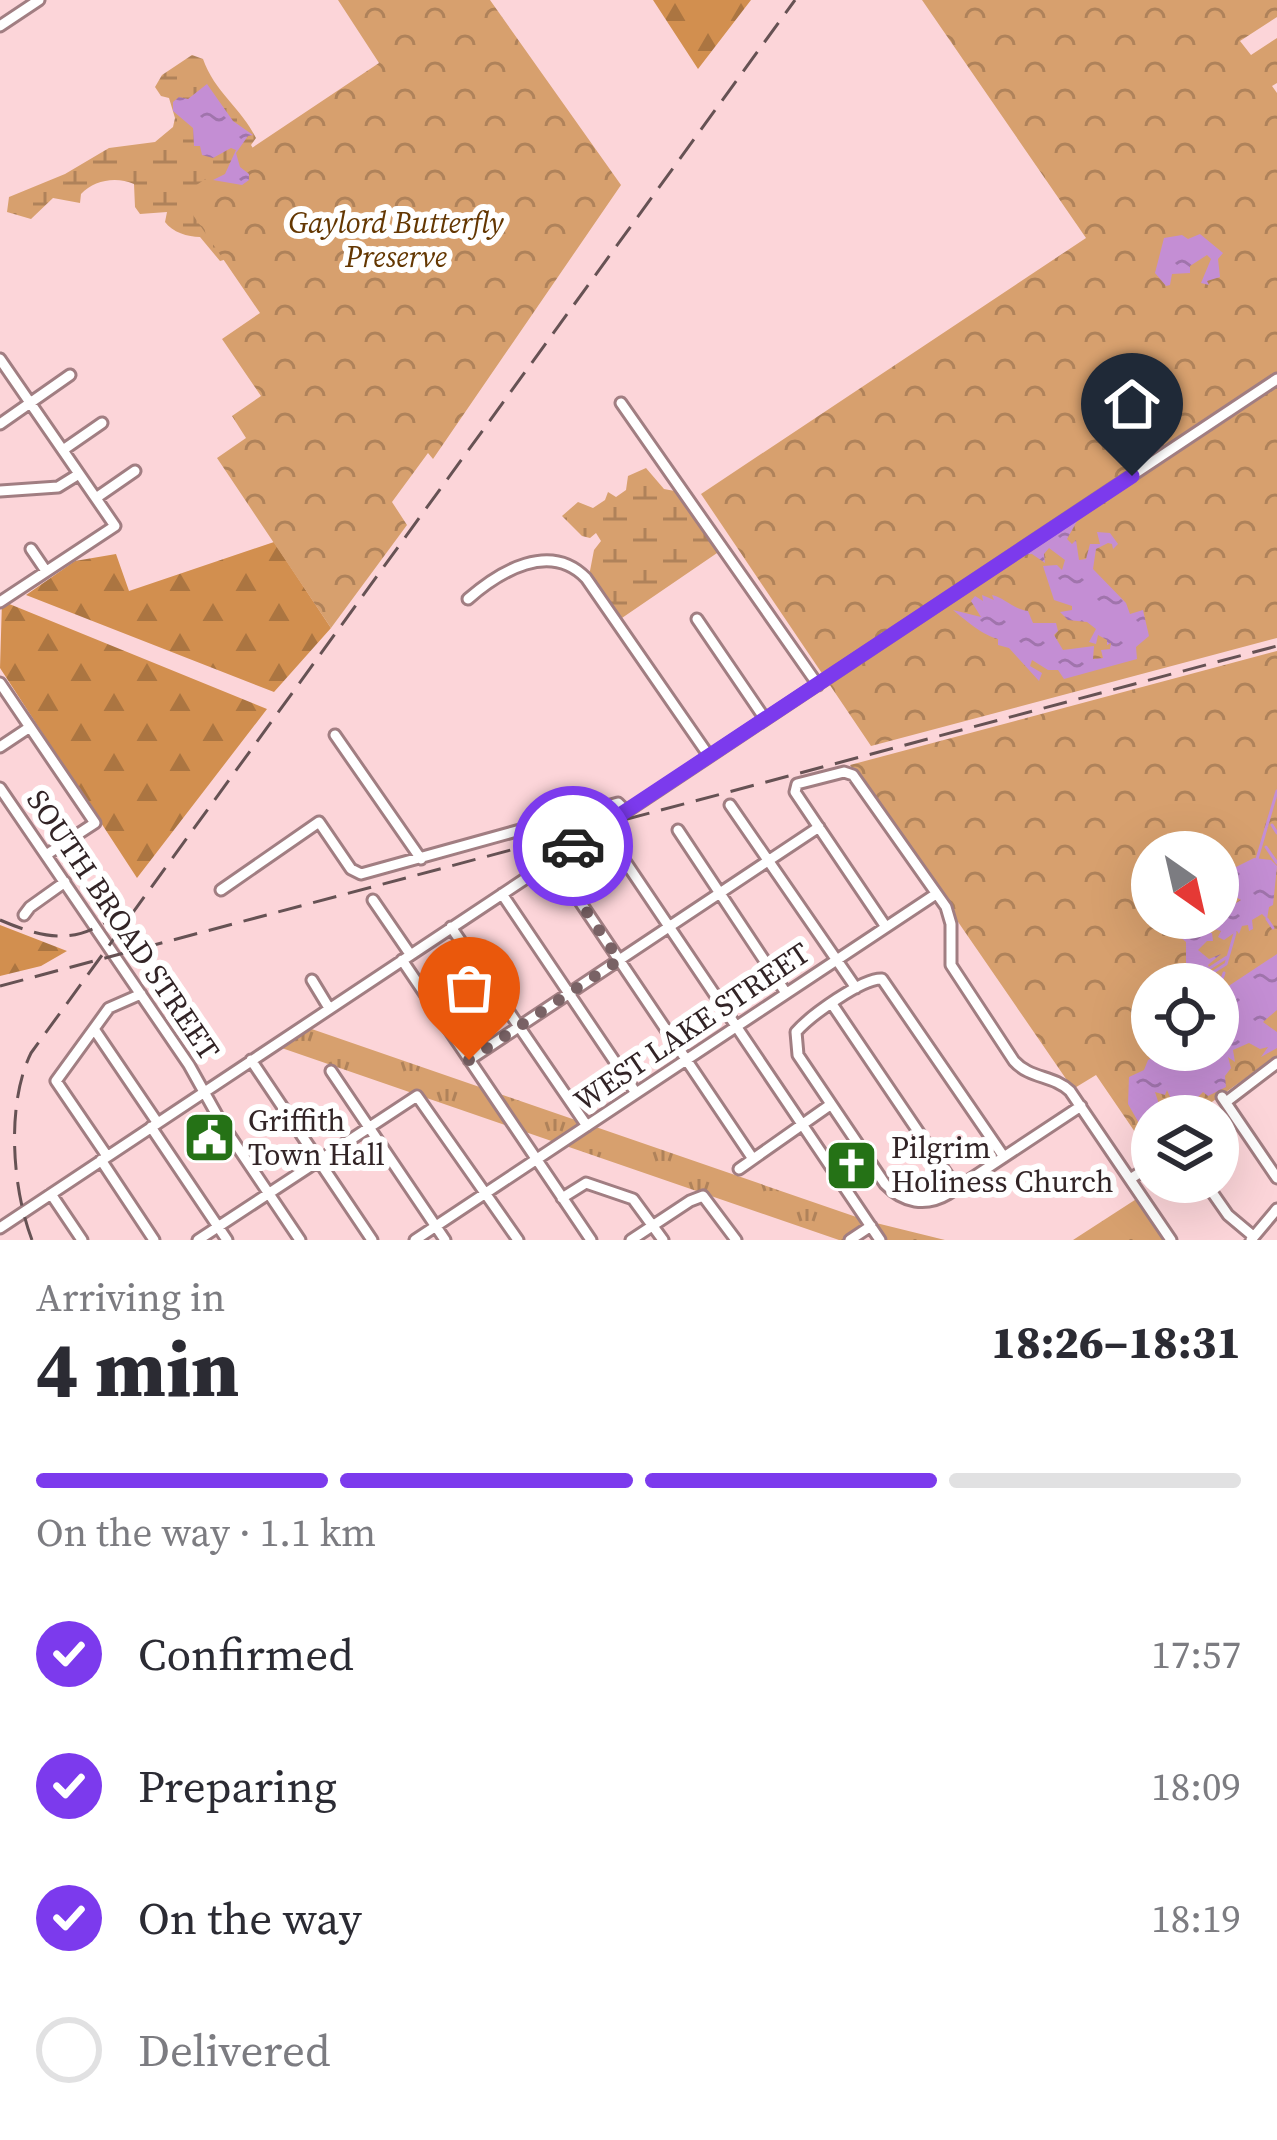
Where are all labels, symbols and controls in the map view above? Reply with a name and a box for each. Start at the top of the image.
park label: Gaylord Butterfly Preserve [288,202,504,277]
pin [1081,353,1183,476]
icon: home [1099,371,1165,437]
street label: SOUTH BROAD STREET [17,781,229,1068]
courier [513,786,633,906]
icon: car [540,813,606,879]
north arrow [1131,831,1239,939]
map controls [1131,831,1239,1203]
street label: WEST LAKE STREET [566,932,818,1121]
pin [418,937,520,1060]
icon: bag [436,955,502,1021]
button: locate [1131,963,1239,1071]
button: layers [1131,1095,1239,1203]
place label: Griffith Town Hall [248,1100,385,1175]
public building icon: Griffith Town Hall [181,1110,237,1166]
place label: Pilgrim Holiness Church [891,1127,1114,1202]
church icon: Pilgrim Holiness Church [824,1137,880,1193]
text: Arriving in [36,1271,225,1324]
text: 18:26–18:31 [991,1311,1241,1373]
text: 4 min [36,1315,239,1422]
text: On the way · 1.1 km [36,1506,376,1559]
icon: check [36,1621,102,1687]
text: Confirmed [138,1623,354,1685]
text: 17:57 [1151,1628,1241,1681]
icon: check [36,1753,102,1819]
text: Preparing [138,1755,337,1817]
text: 18:09 [1151,1760,1241,1813]
icon: check [36,1885,102,1951]
text: On the way [138,1887,362,1949]
text: 18:19 [1151,1892,1241,1945]
text: Delivered [138,2019,330,2081]

